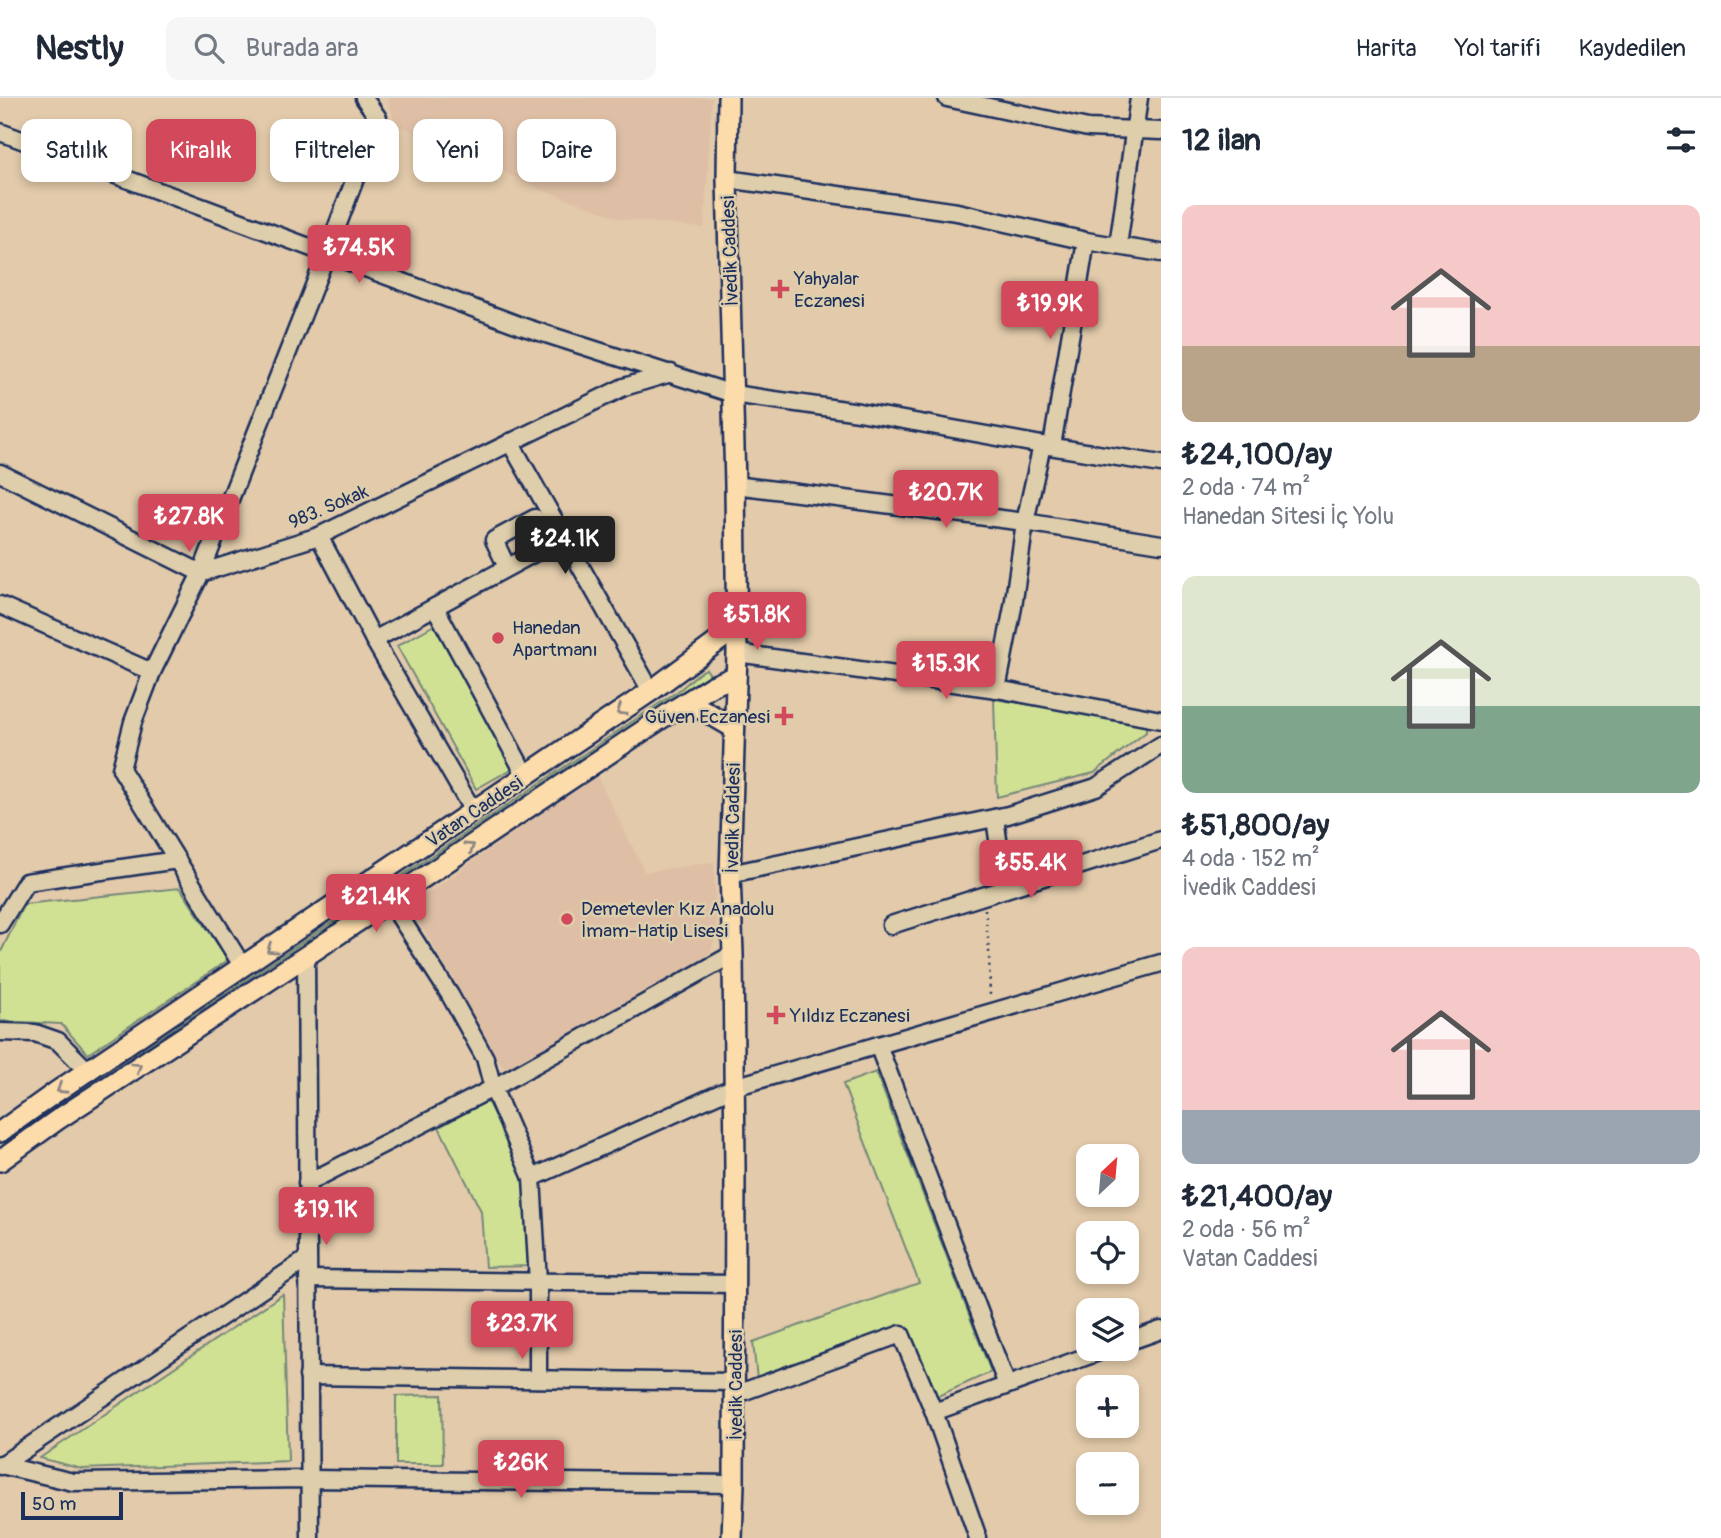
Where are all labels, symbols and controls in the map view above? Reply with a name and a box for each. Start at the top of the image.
search box [166,17,656,80]
text: Nestly [35,28,124,69]
icon: search [190,29,228,67]
text: Burada ara [246,32,359,64]
text: Harita [1355,34,1417,63]
text: Yol tarifi [1455,34,1540,63]
text: Kaydedilen [1578,34,1686,63]
chip: Satılık [21,119,132,182]
chip: Kiralık [146,119,256,182]
chip: Filtreler [270,119,399,182]
chip: Yeni [413,119,503,182]
chip: Daire [517,119,616,182]
icon: filters [1662,121,1700,159]
text: 12 ilan [1182,122,1261,159]
street label: İvedik Caddesi [716,195,744,307]
pin: ₺74.5K [302,226,416,285]
text: ₺74.5K [324,233,394,262]
icon: home [1378,250,1504,376]
place label: Yahyalar Eczanesi [793,267,865,313]
marker: Yahyalar Eczanesi [772,281,788,297]
pin: ₺19.9K [993,282,1107,341]
text: ₺19.9K [1017,289,1083,318]
text: ₺24,100/ay [1182,436,1332,473]
pin: ₺20.7K [889,470,1003,530]
text: 2 oda · 74 m² [1182,473,1310,502]
text: ₺20.7K [909,478,983,507]
street label: 983. Sokak [285,479,372,534]
pin: ₺27.8K [132,494,246,554]
text: ₺27.8K [154,502,224,531]
text: Hanedan Sitesi İç Yolu [1182,502,1394,531]
pin: ₺24.1K [508,517,622,576]
text: ₺24.1K [531,524,599,553]
pin: ₺51.8K [700,592,814,652]
text: ₺51.8K [724,600,790,629]
place label: Hanedan Apartmanı [512,616,598,662]
icon: home [1378,621,1504,747]
marker: Hanedan Apartmanı [490,630,506,646]
pin: ₺15.3K [889,642,1003,701]
text: ₺15.3K [913,649,980,678]
one-way arrow [616,703,629,715]
place label: Güven Eczanesi [644,705,770,729]
marker: Güven Eczanesi [776,708,792,724]
street label: İvedik Caddesi [720,763,746,873]
street label: Vatan Caddesi [421,771,528,853]
text: ₺51,800/ay [1182,807,1329,844]
pin: ₺55.4K [974,840,1088,900]
one-way arrow [462,843,475,855]
text: 4 oda · 152 m² [1182,844,1320,873]
text: ₺55.4K [996,848,1066,877]
text: İvedik Caddesi [1182,873,1316,902]
pin: ₺21.4K [319,874,433,934]
text: ₺21.4K [342,882,410,911]
place label: Demetevler Kız Anadolu İmam-Hatip Lisesi [581,897,774,943]
marker: Demetevler Kız Anadolu İmam-Hatip Lisesi [559,911,575,927]
one-way arrow [265,941,278,954]
icon: home [1378,992,1504,1118]
place label: Yıldız Eczanesi [789,1004,910,1028]
marker: Yıldız Eczanesi [768,1007,784,1023]
one-way arrow [129,1062,142,1075]
one-way arrow [56,1081,69,1094]
north arrow [1076,1144,1139,1208]
map controls [1076,1144,1139,1515]
text: ₺21,400/ay [1182,1178,1332,1215]
pin: ₺19.1K [269,1188,383,1247]
text: ₺19.1K [295,1195,357,1224]
text: 2 oda · 56 m² [1182,1215,1311,1244]
button: locate [1076,1221,1139,1284]
text: Vatan Caddesi [1182,1244,1318,1273]
button: layers [1076,1298,1139,1361]
pin: ₺23.7K [465,1302,579,1361]
text: ₺23.7K [487,1309,557,1338]
street label: İvedik Caddesi [724,1330,748,1440]
button: + [1076,1375,1139,1438]
pin: ₺26K [480,1440,562,1500]
text: ₺26K [494,1448,548,1477]
button: − [1076,1452,1139,1515]
scale bar [21,1489,122,1521]
text: 50 m [32,1492,76,1516]

